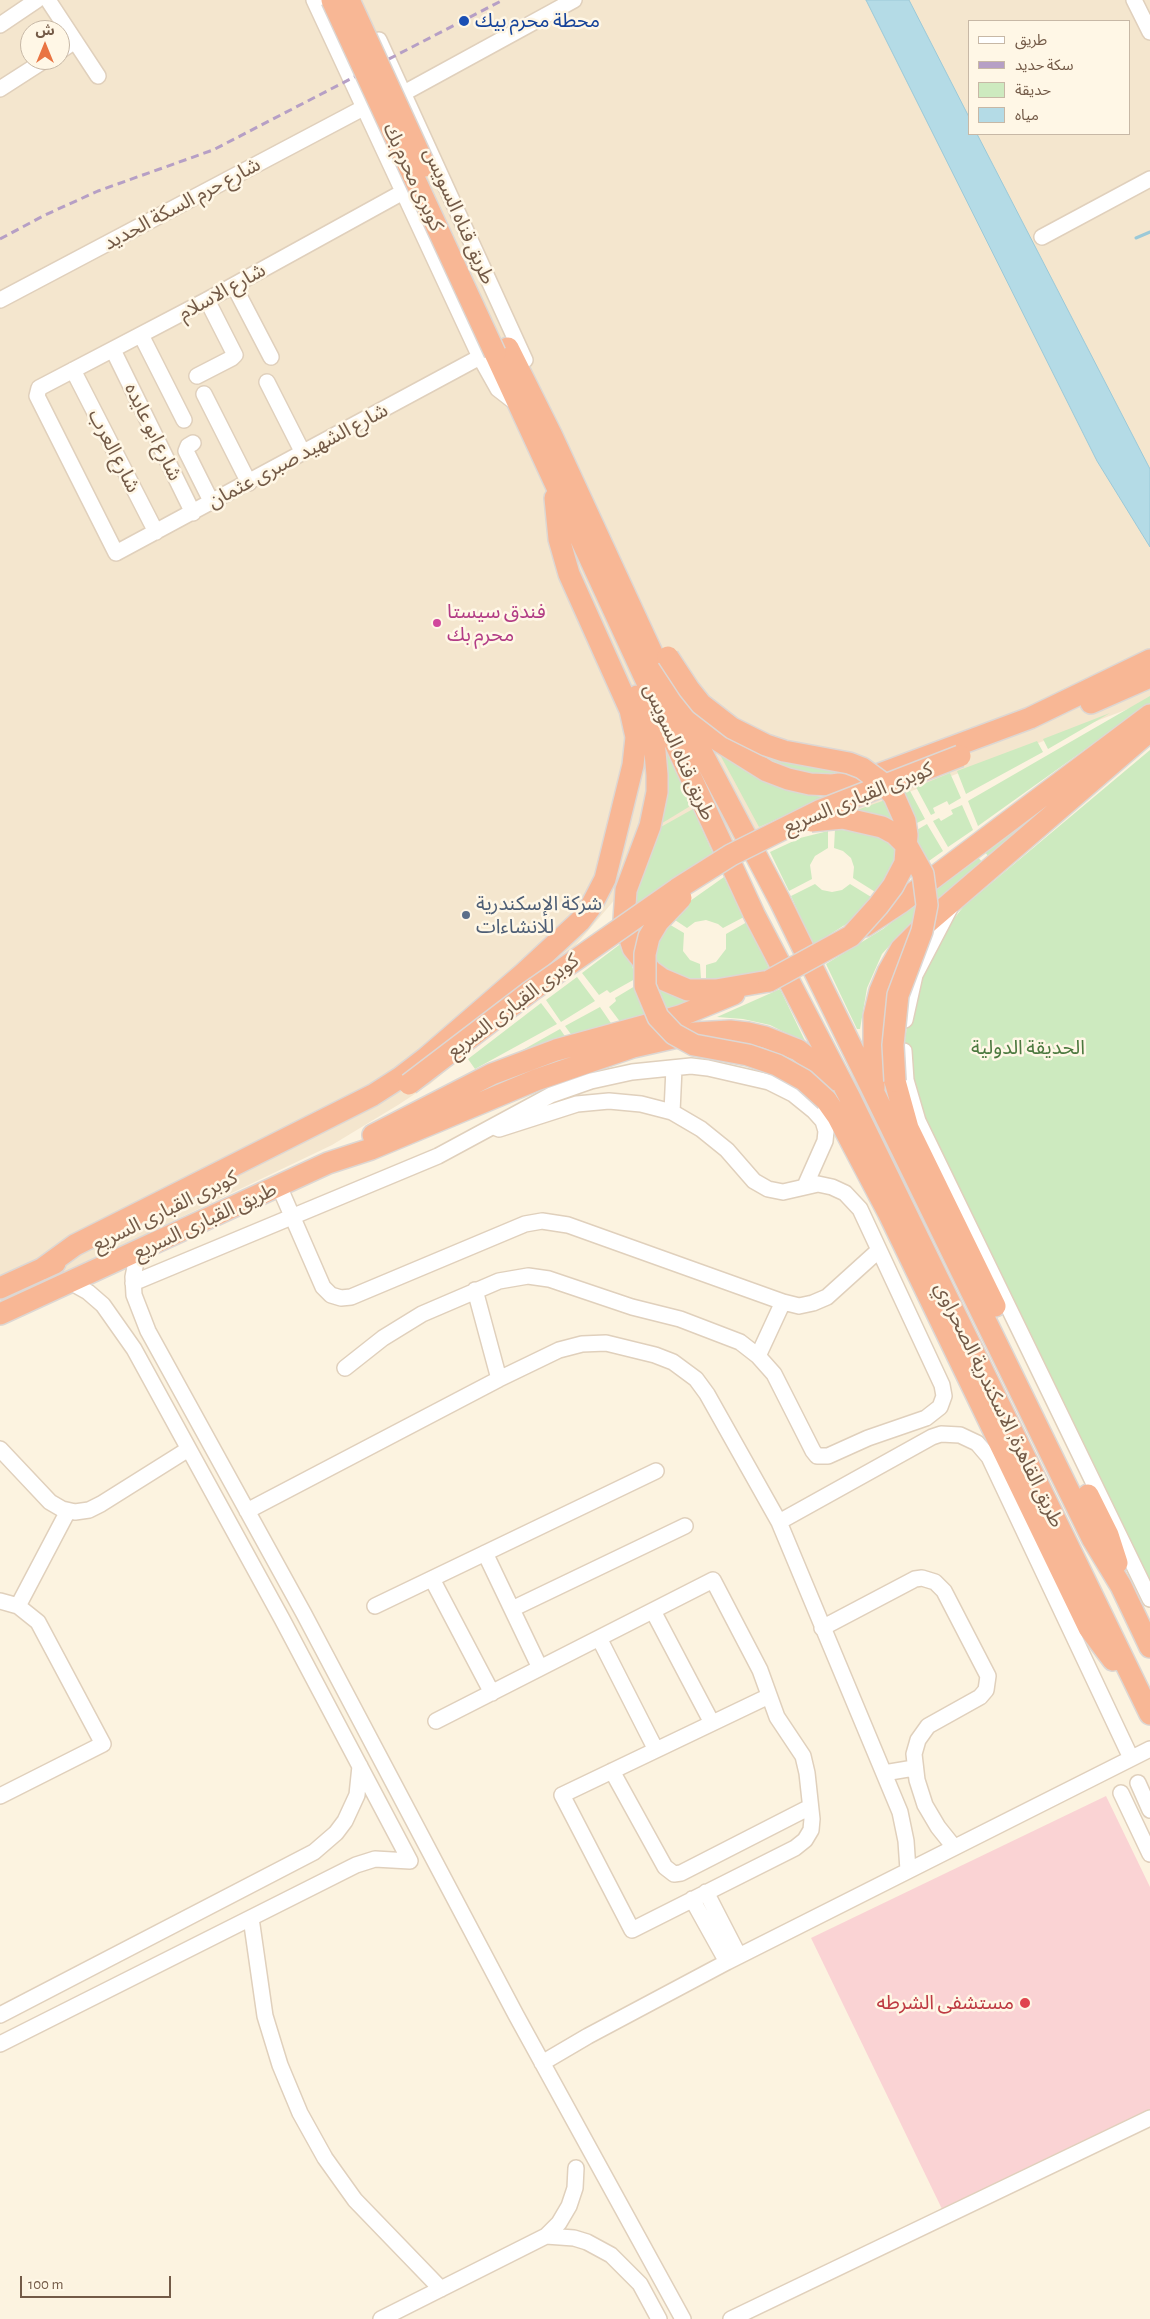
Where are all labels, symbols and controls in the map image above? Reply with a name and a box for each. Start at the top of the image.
place label: محطة محرم بيك [475,9,600,33]
marker: محطة محرم بيك [457,14,471,28]
north arrow [20,20,70,70]
legend [968,20,1130,135]
text: ش [35,24,55,38]
text: طريق [1015,33,1047,48]
text: سكة حديد [1015,58,1073,73]
text: حديقة [1015,83,1051,98]
text: مياه [1015,108,1039,123]
street label: كوبرى محرم بك [377,119,449,235]
street label: طريق قناه السويس [418,144,500,288]
street label: شارع حرم السكة الحديد [99,152,265,256]
street label: شارع الاسلام [174,258,270,326]
street label: شارع ابو عايده [119,379,187,485]
street label: شارع الشهيد صبرى عثمان [204,398,392,514]
street label: شارع العرب [83,405,145,497]
place label: فندق سيستا محرم بك [447,600,546,647]
marker: فندق سيستا محرم بك [431,617,443,629]
street label: طريق قناه السويس [638,680,720,824]
street label: كوبرى القبارى السريع [780,757,936,839]
place label: شركة الإسكندرية للانشاءات [476,892,602,939]
marker: شركة الإسكندرية للانشاءات [460,909,472,921]
street label: كوبرى القبارى السريع [442,949,584,1063]
park label: الحديقة الدولية [971,1036,1085,1060]
street label: كوبرى القبارى السريع [88,1165,242,1257]
street label: طريق القبارى السريع [129,1177,281,1265]
street label: طريق القاهرة, الاسكندرية الصحراوي [929,1278,1069,1532]
place label: مستشفى الشرطه [877,1991,1014,2015]
marker: مستشفى الشرطه [1018,1996,1032,2010]
scale bar [22,2266,174,2298]
text: 100 m [28,2277,63,2292]

